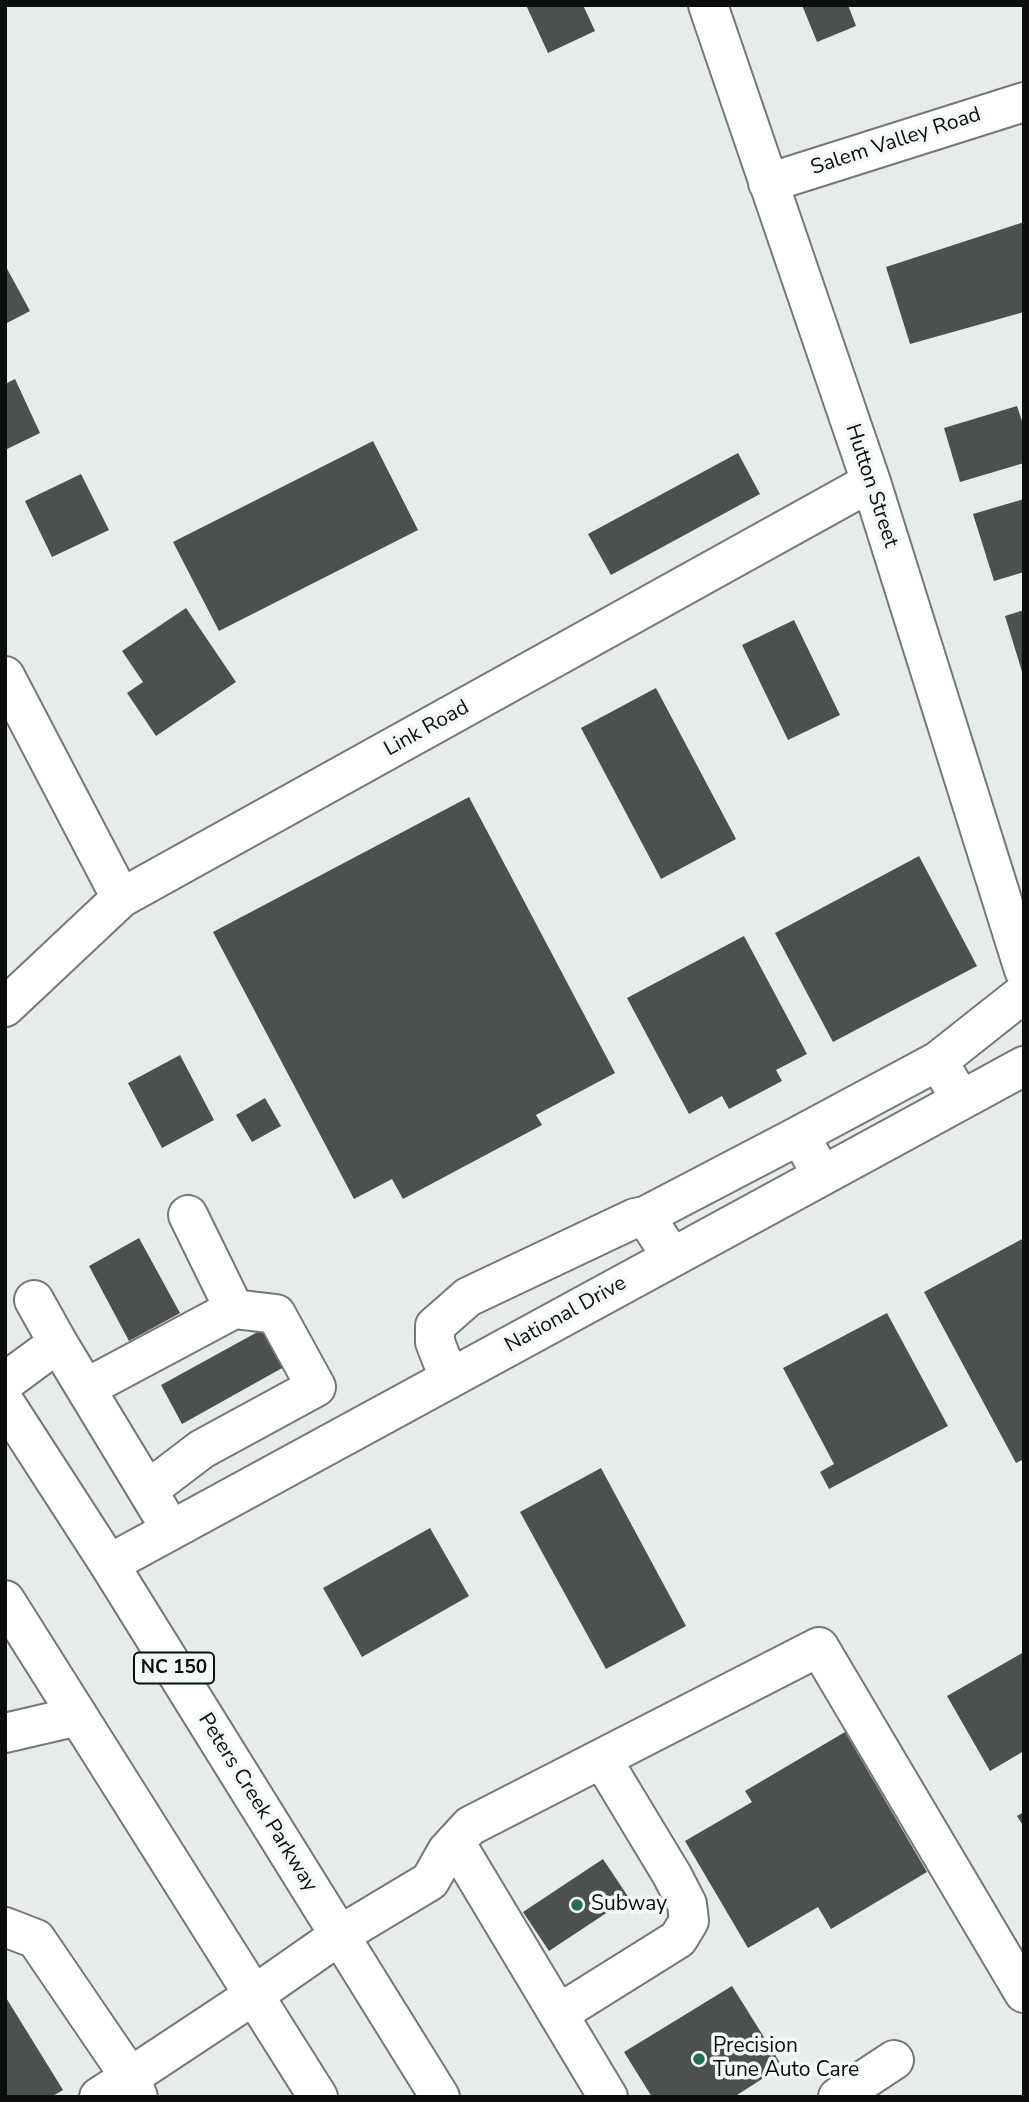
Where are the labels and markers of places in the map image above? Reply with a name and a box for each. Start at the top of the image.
place label: Subway [591,1892,667,1918]
marker: Subway [569,1897,585,1913]
place label: Precision Tune Auto Care [713,2034,859,2084]
marker: Precision Tune Auto Care [691,2051,707,2067]

